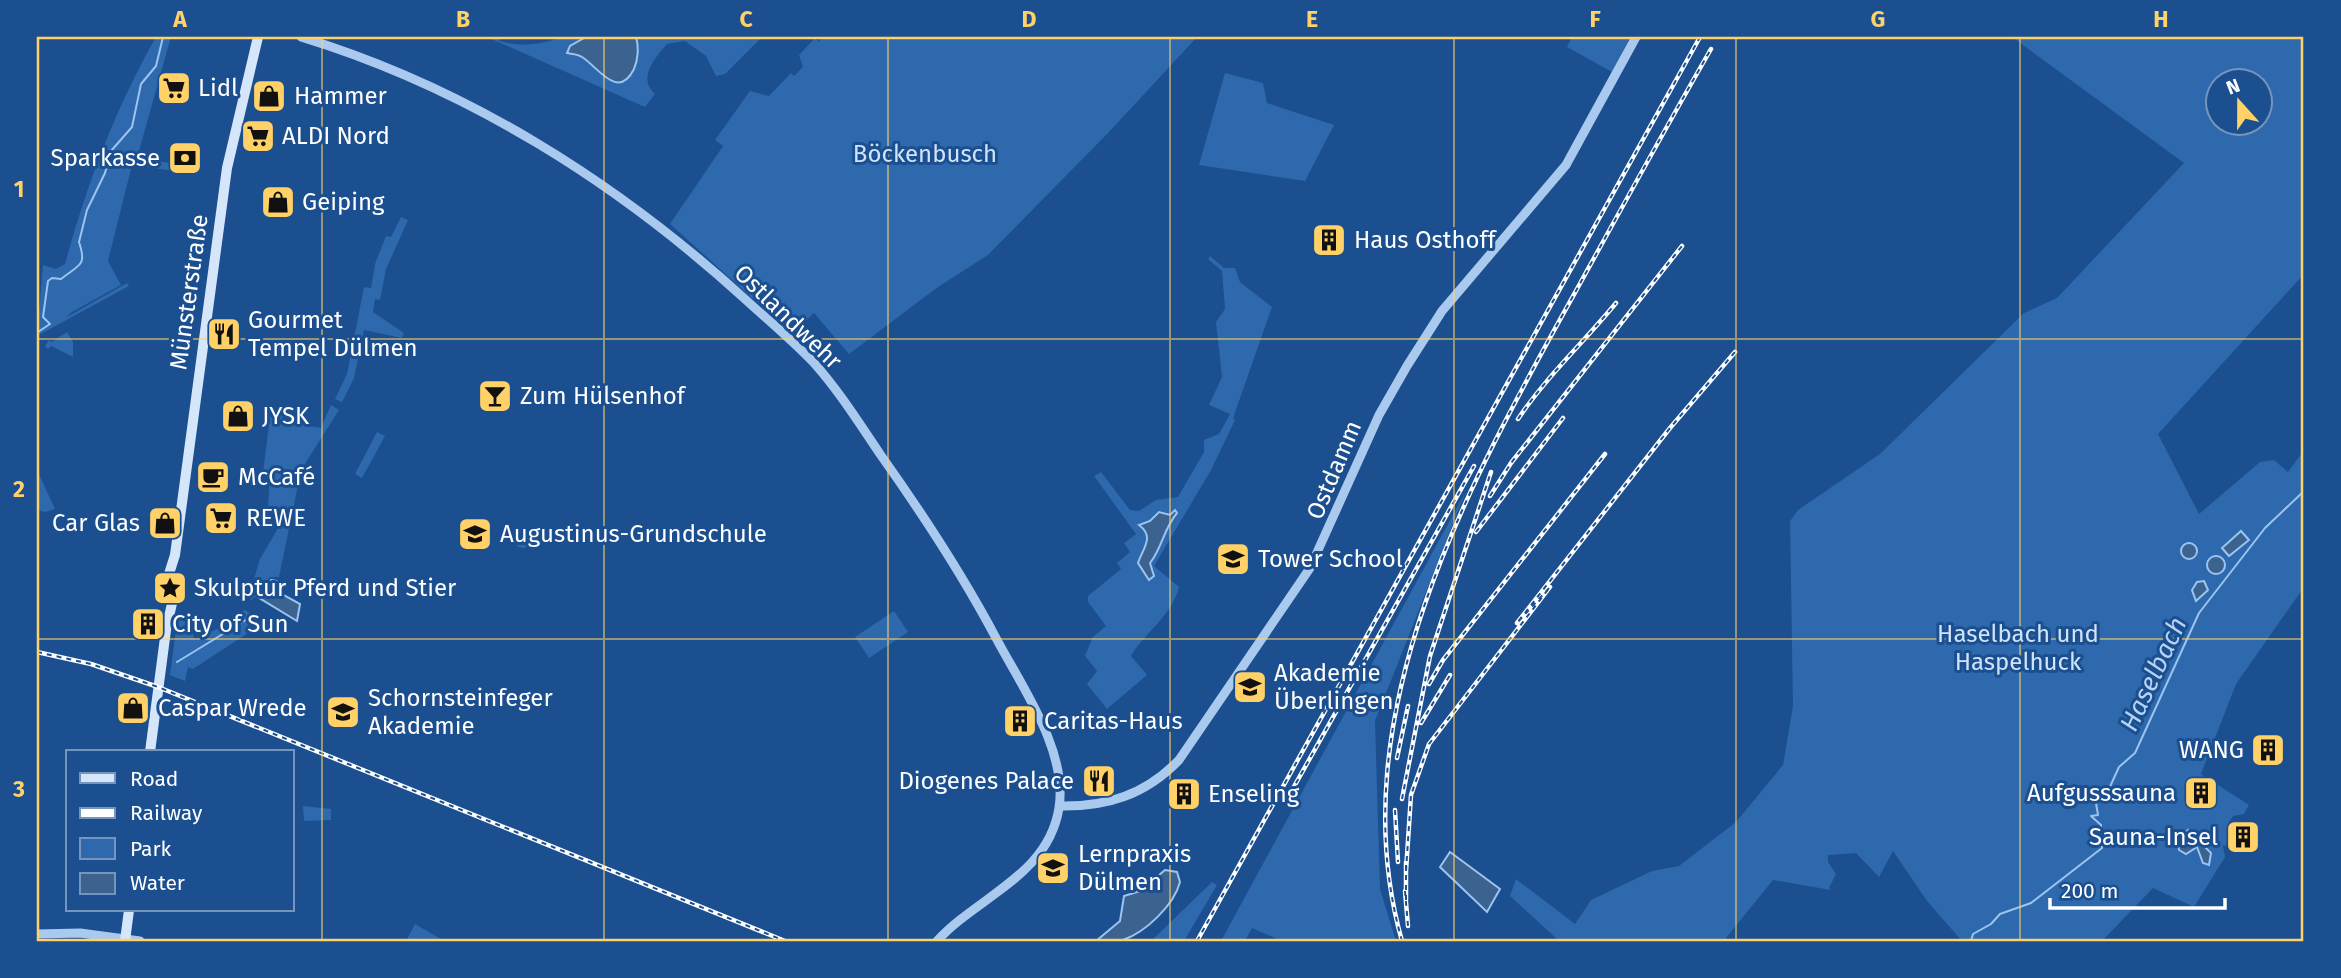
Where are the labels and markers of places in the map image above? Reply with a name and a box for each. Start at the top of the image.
supermarket icon: Lidl [155,69,193,107]
place label: Lidl [198,74,238,102]
shop icon: Hammer [250,77,288,115]
place label: Hammer [294,82,388,110]
supermarket icon: ALDI Nord [239,117,277,155]
place label: ALDI Nord [282,122,390,150]
bank icon: Sparkasse [166,139,204,177]
place label: Sparkasse [51,144,160,172]
shop icon: Geiping [259,183,297,221]
place label: Geiping [302,188,385,216]
building icon: Haus Osthoff [1310,221,1348,259]
place label: Haus Osthoff [1354,226,1498,254]
place label: Gourmet Tempel Dülmen [248,306,418,362]
restaurant icon: Gourmet Tempel Dülmen [205,315,243,353]
bar icon: Zum Hülsenhof [476,377,514,415]
place label: Zum Hülsenhof [520,382,687,410]
shop icon: JYSK [219,397,257,435]
place label: JYSK [262,402,310,430]
cafe icon: McCafé [194,458,232,496]
place label: McCafé [238,463,315,491]
supermarket icon: REWE [202,499,240,537]
shop icon: Car Glas [146,504,184,542]
place label: REWE [246,504,306,532]
place label: Car Glas [52,509,140,537]
school or university icon: Augustinus-Grundschule [456,515,494,553]
place label: Augustinus-Grundschule [500,520,767,548]
school or university icon: Tower School [1214,540,1252,578]
place label: Tower School [1258,545,1403,573]
place icon: Skulptur Pferd und Stier [151,569,189,607]
place label: Skulptur Pferd und Stier [194,574,457,602]
building icon: City of Sun [129,605,167,643]
place label: City of Sun [172,610,288,638]
place label: Akademie Überlingen [1274,659,1394,715]
school or university icon: Akademie Überlingen [1231,668,1269,706]
place label: Schornsteinfeger Akademie [368,684,553,740]
shop icon: Caspar Wrede [114,689,152,727]
school or university icon: Schornsteinfeger Akademie [324,693,362,731]
place label: Caspar Wrede [158,694,307,722]
building icon: Caritas-Haus [1001,702,1039,740]
place label: Caritas-Haus [1044,707,1183,735]
building icon: WANG [2249,731,2287,769]
place label: WANG [2179,736,2244,764]
restaurant icon: Diogenes Palace [1080,762,1118,800]
place label: Diogenes Palace [898,767,1074,795]
building icon: Aufgusssauna [2182,774,2220,812]
building icon: Enseling [1165,775,1203,813]
place label: Aufgusssauna [2027,779,2176,807]
place label: Enseling [1208,780,1300,808]
building icon: Sauna-Insel [2224,818,2262,856]
place label: Sauna-Insel [2089,823,2218,851]
place label: Lernpraxis Dülmen [1078,840,1191,896]
school or university icon: Lernpraxis Dülmen [1034,849,1072,887]

